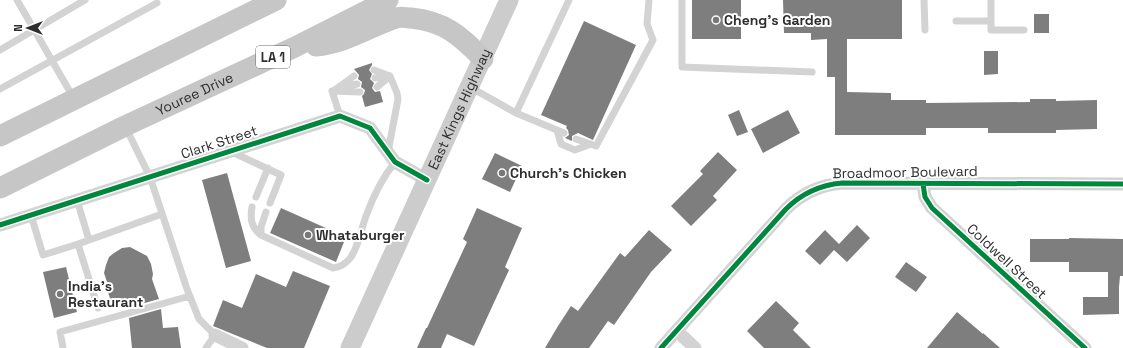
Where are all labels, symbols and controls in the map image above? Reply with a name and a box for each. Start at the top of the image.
north arrow [8,8,48,48]
place label: Cheng's Garden [724,11,830,29]
marker: Cheng's Garden [711,15,721,25]
text: N [11,24,25,32]
street label: East Kings Highway [424,45,495,172]
road number: LA 1 [256,46,290,68]
street label: Youree Drive [153,68,236,120]
street label: Clark Street [178,121,260,163]
street label: Broadmoor Boulevard [832,162,978,182]
place label: Church's Chicken [510,164,627,182]
marker: Church's Chicken [497,168,507,178]
street label: Coldwell Street [963,219,1051,303]
place label: Whataburger [316,226,405,244]
marker: Whataburger [303,230,313,240]
place label: India's Restaurant [68,277,143,311]
marker: India's Restaurant [55,289,65,299]

